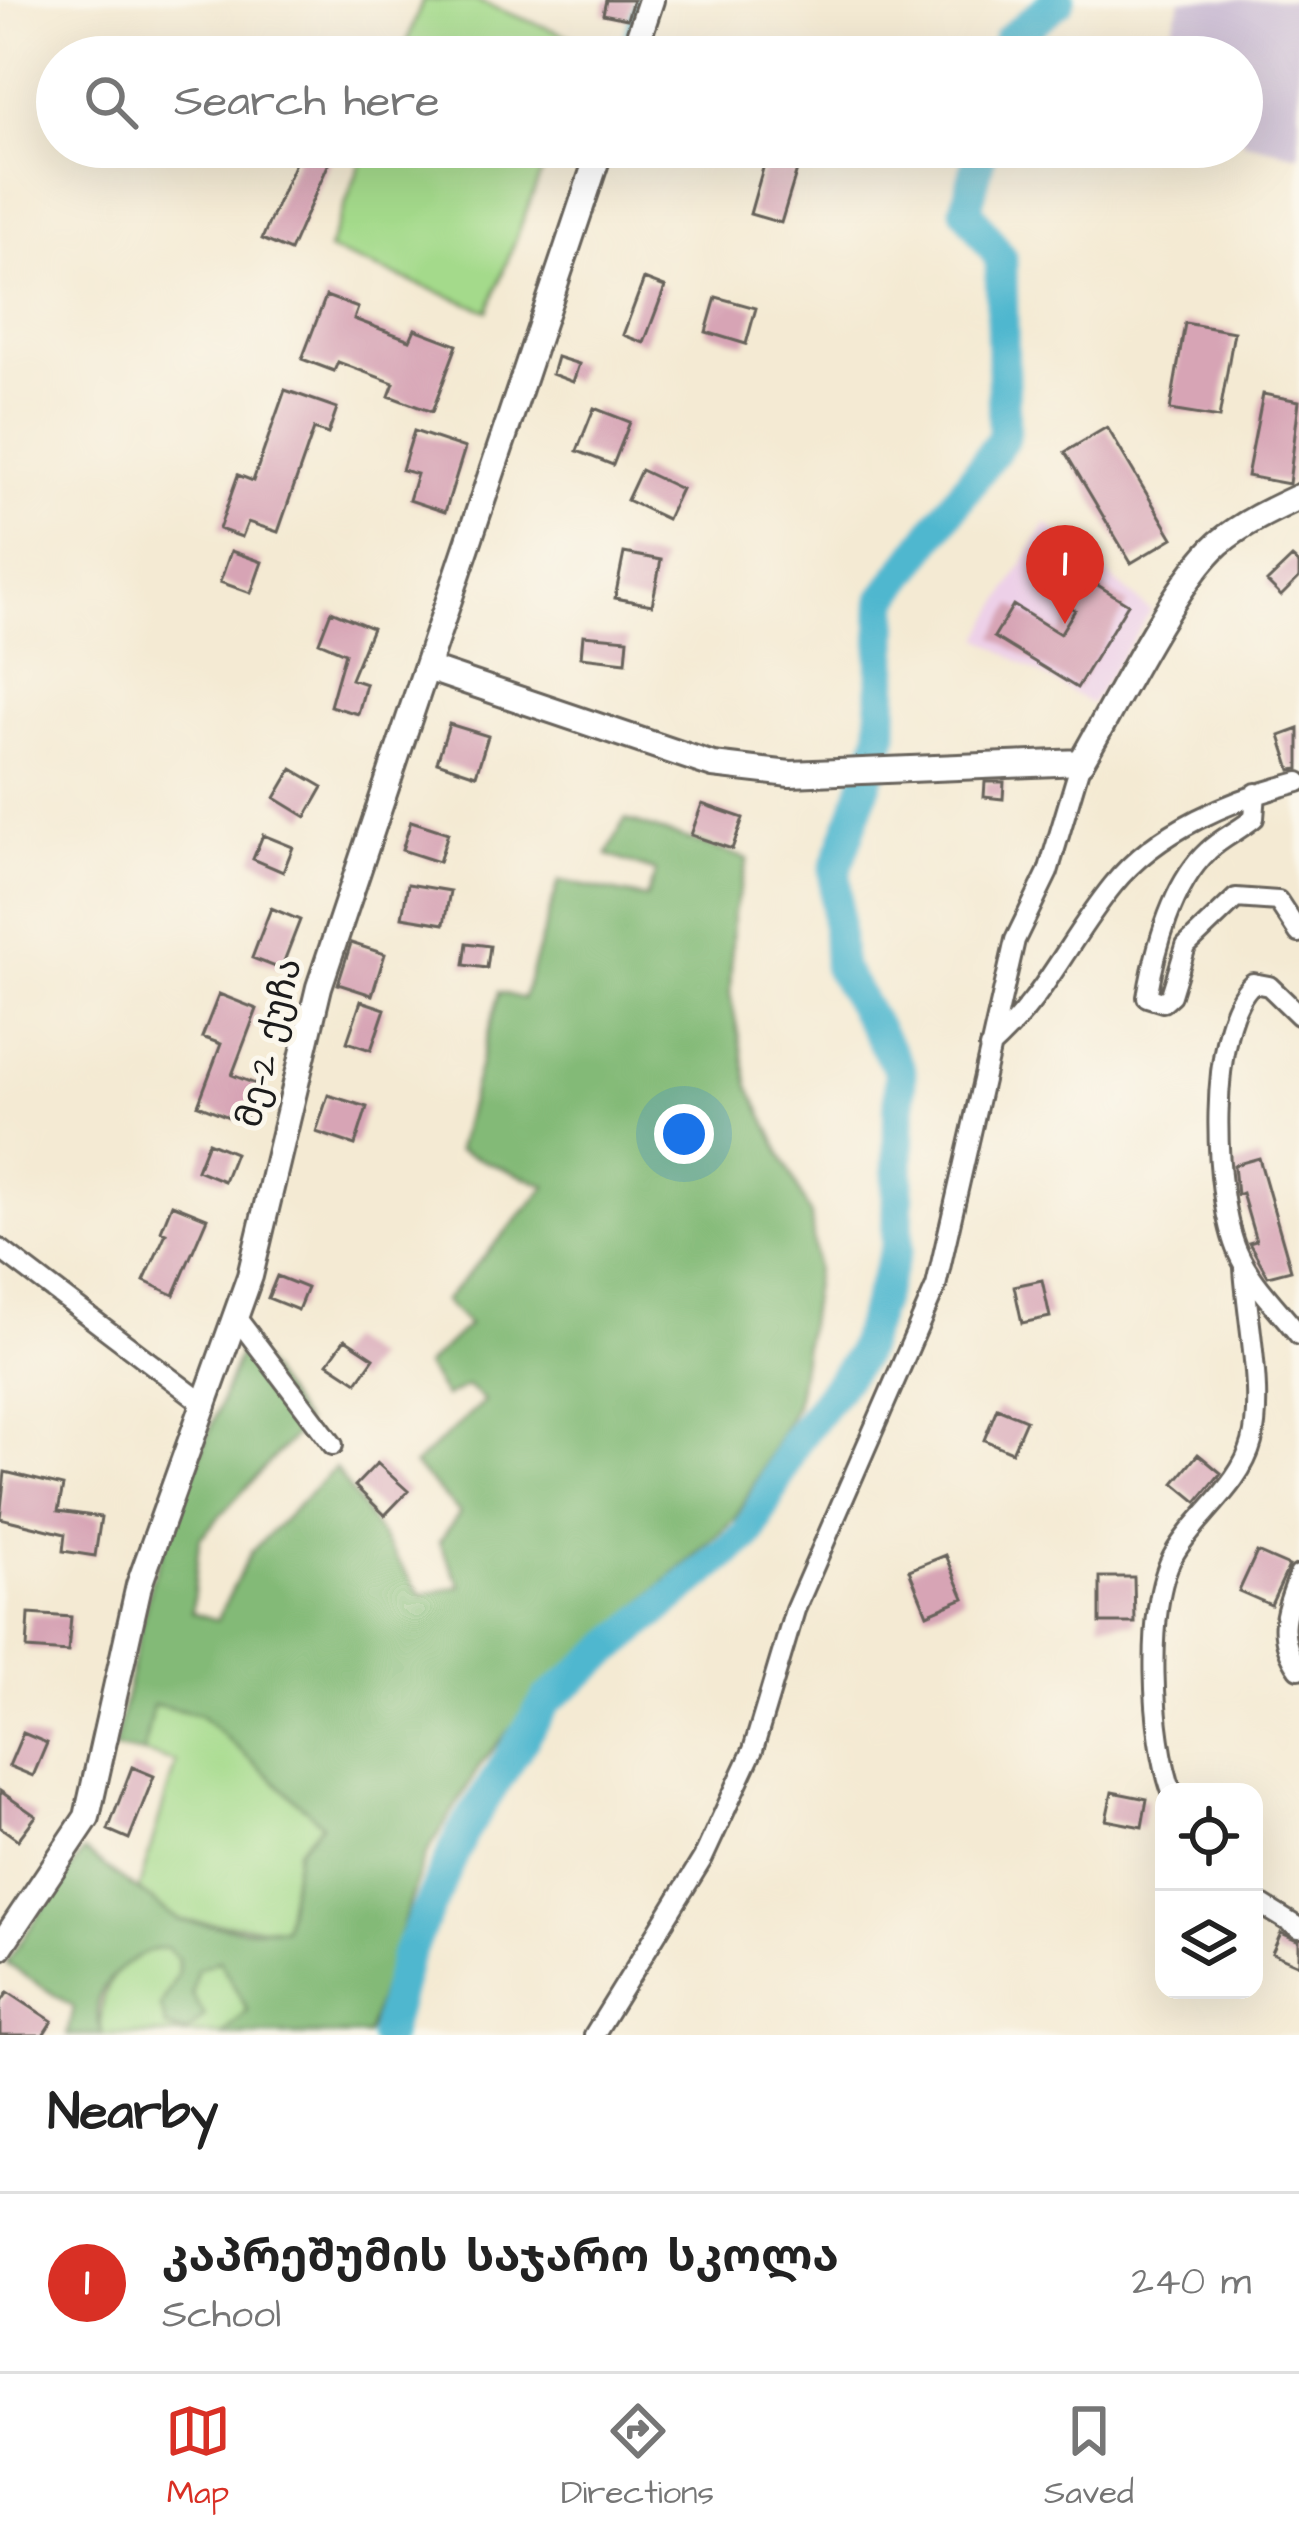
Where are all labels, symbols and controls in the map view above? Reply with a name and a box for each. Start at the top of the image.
search box [36,36,1263,168]
icon: search [78,69,144,135]
text: Search here [174,71,440,133]
pin: 1 [1026,525,1104,624]
street label: მე-2 ქუჩა [224,953,316,1133]
your location [654,1104,714,1164]
map controls [1155,1783,1263,1999]
button: locate [1155,1783,1263,1891]
button: layers [1155,1891,1263,1999]
text: Nearby [48,2078,218,2149]
text: კაპრეშუმის საჯარო სკოლა [162,2227,839,2289]
text: 1 [85,2256,90,2310]
text: 240 m [1132,2256,1251,2310]
text: School [162,2289,281,2343]
tab: Map [165,2398,231,2516]
tab: Directions [561,2398,714,2516]
tab: Saved [1044,2398,1134,2516]

